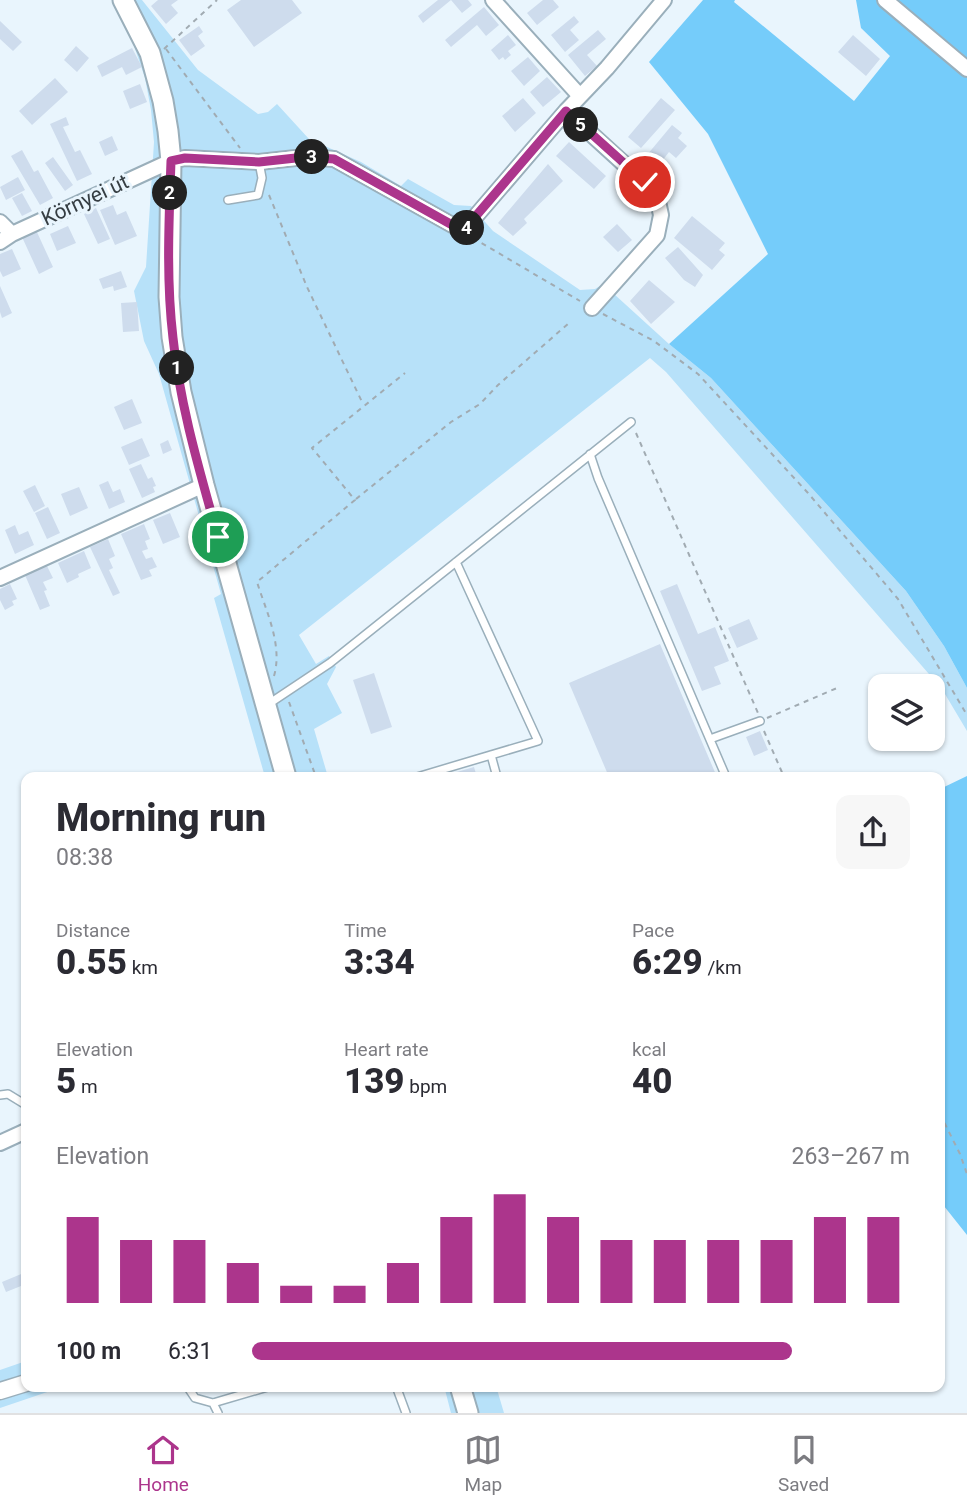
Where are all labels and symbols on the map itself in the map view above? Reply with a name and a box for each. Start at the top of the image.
pin: 5 [564,108,598,142]
pin: 3 [294,140,330,174]
pin [615,152,675,212]
street label: Környei út [38,169,132,231]
pin: 2 [152,176,188,210]
pin: 4 [449,210,484,246]
pin: 1 [160,350,194,386]
pin [188,507,248,567]

